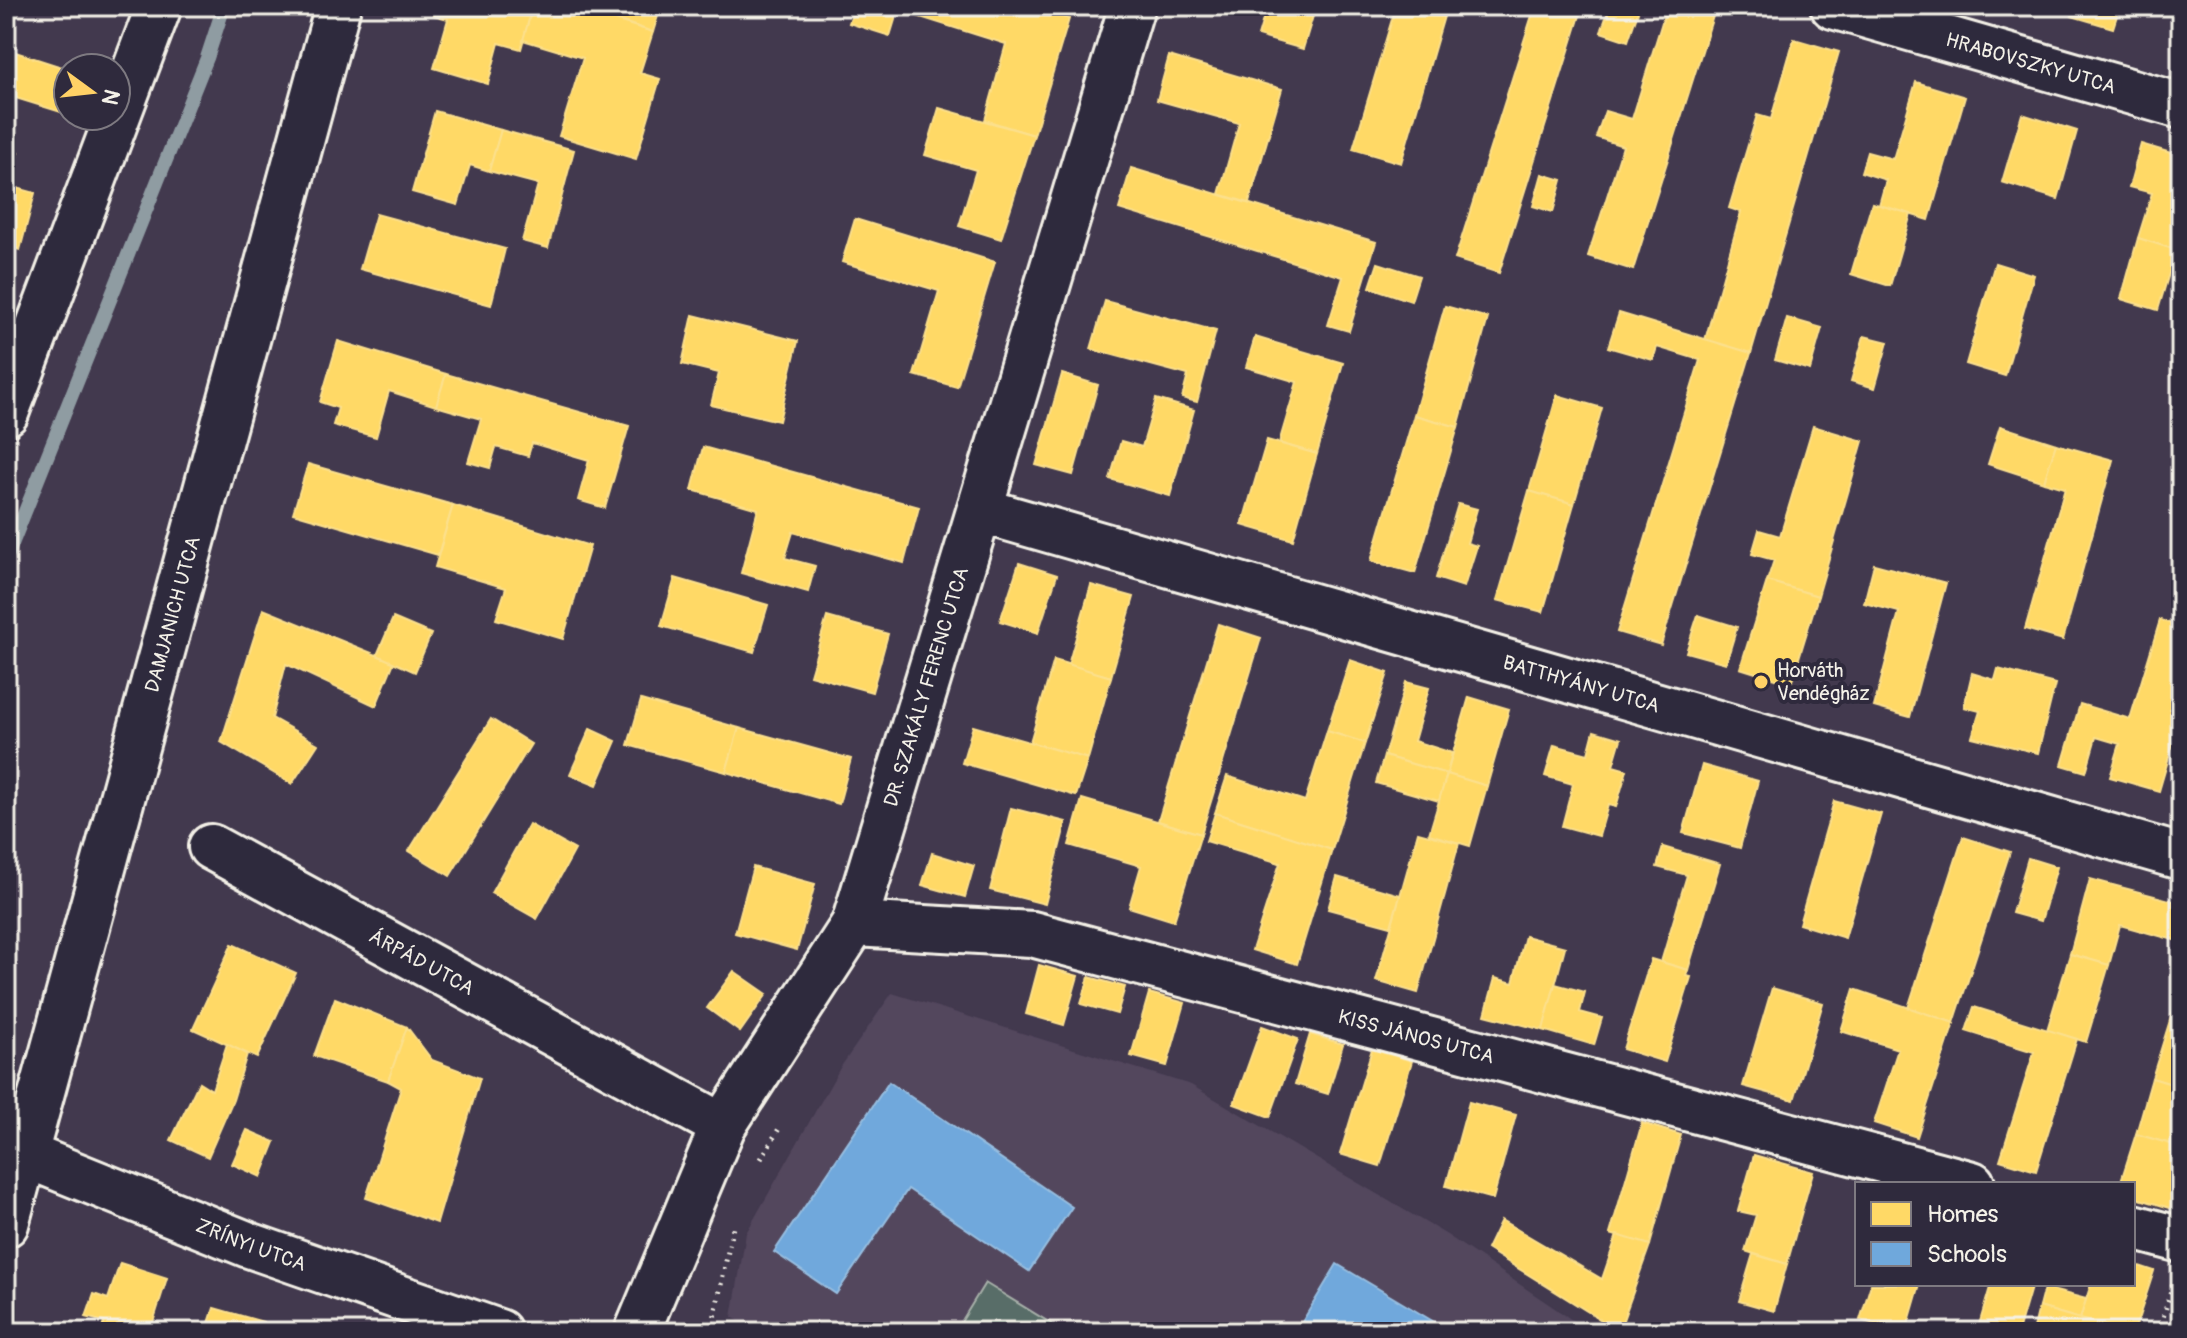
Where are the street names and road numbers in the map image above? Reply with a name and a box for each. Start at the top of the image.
street label: HRABOVSZKY UTCA [1943,27,2119,100]
street label: DAMJANICH UTCA [139,534,206,695]
street label: DR. SZAKÁLY FERENC UTCA [878,564,974,809]
street label: BATTHYÁNY UTCA [1500,650,1663,719]
street label: ÁRPÁD UTCA [365,924,478,1001]
street label: KISS JÁNOS UTCA [1336,1004,1497,1069]
street label: ZRÍNYI UTCA [192,1213,309,1277]

